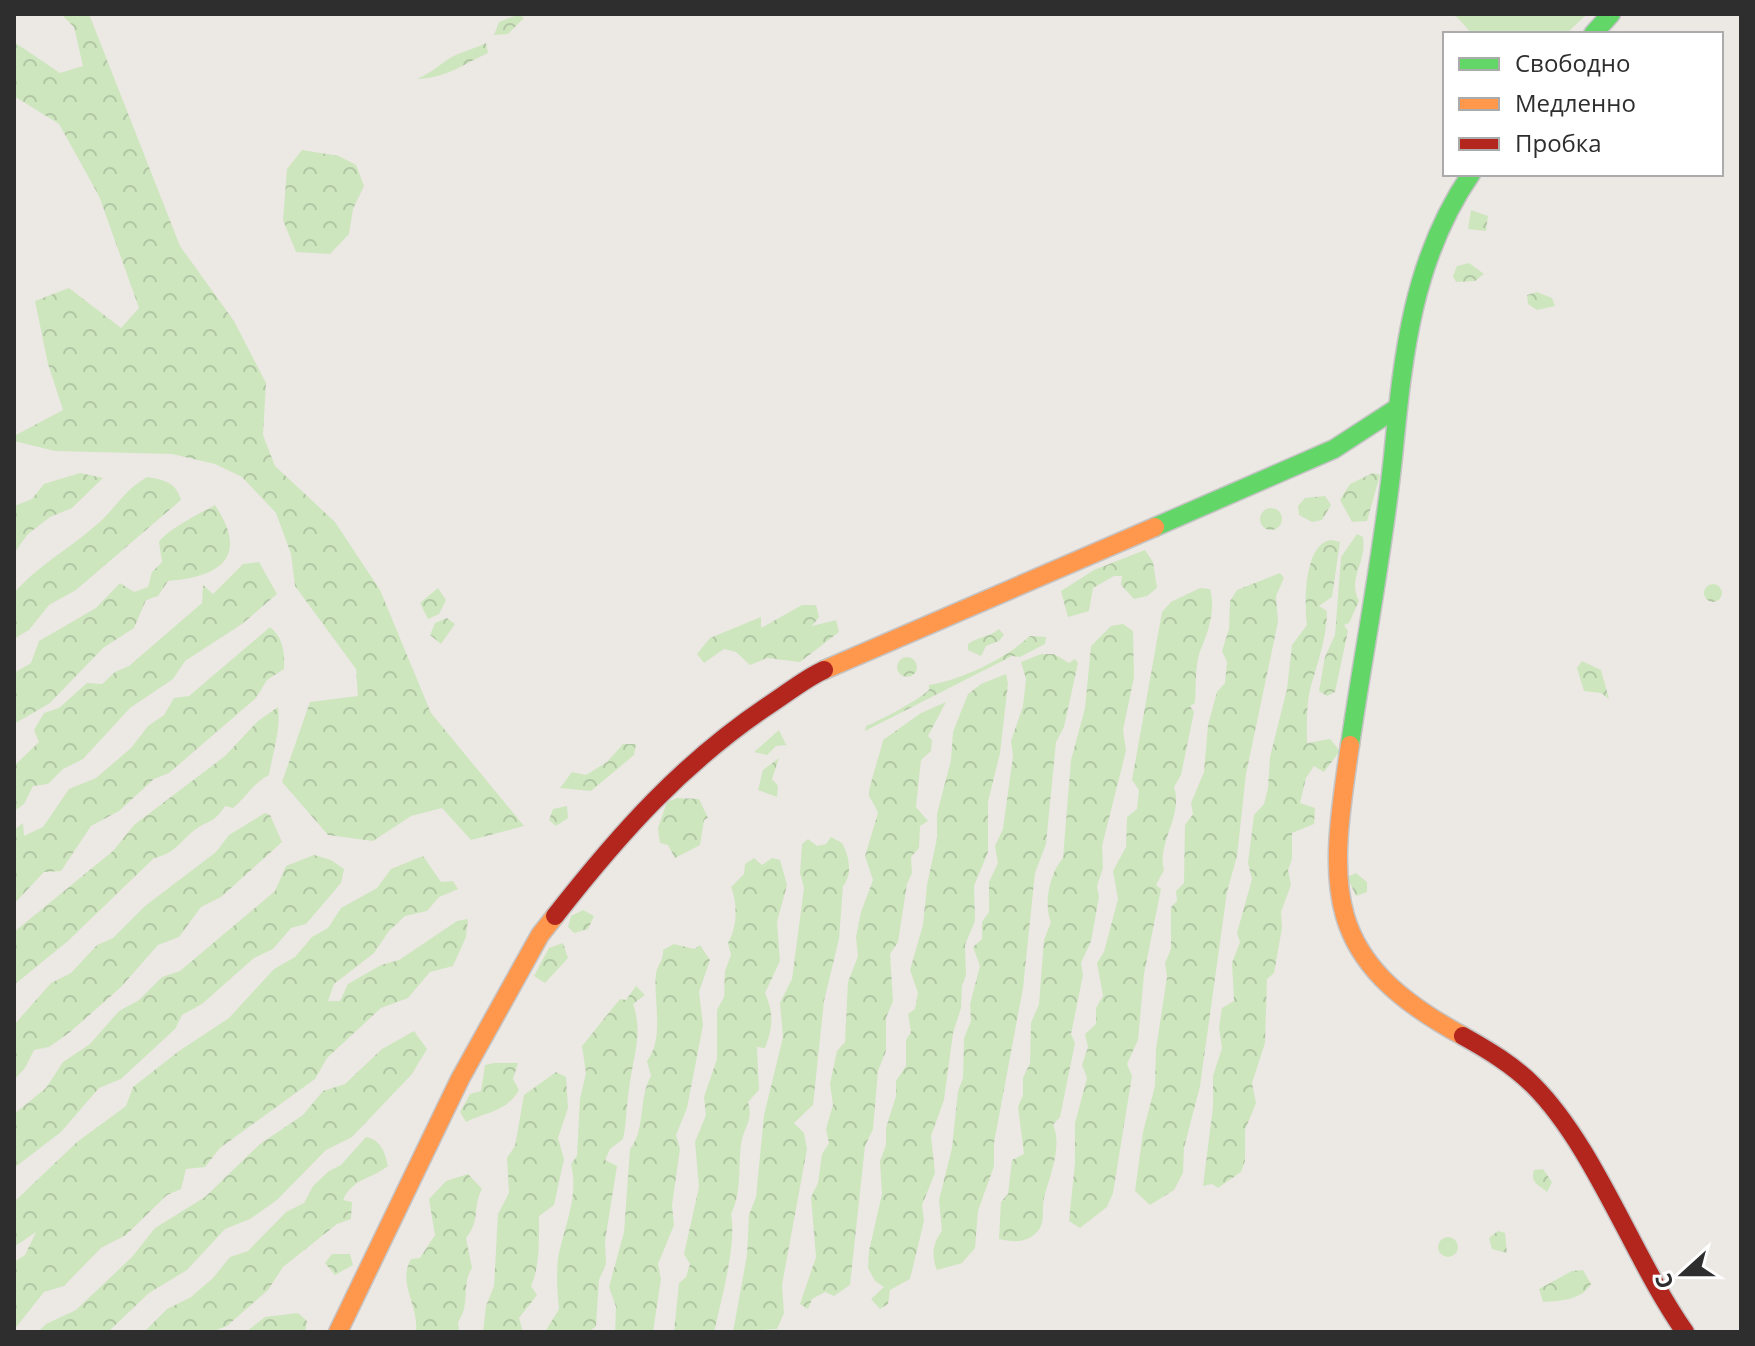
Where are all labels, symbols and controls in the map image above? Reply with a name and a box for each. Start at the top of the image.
legend [1443,32,1723,176]
text: Свободно [1515,46,1630,79]
text: Медленно [1515,86,1636,119]
text: Пробка [1515,126,1602,159]
north arrow [1643,1234,1723,1314]
text: С [1647,1270,1680,1293]

